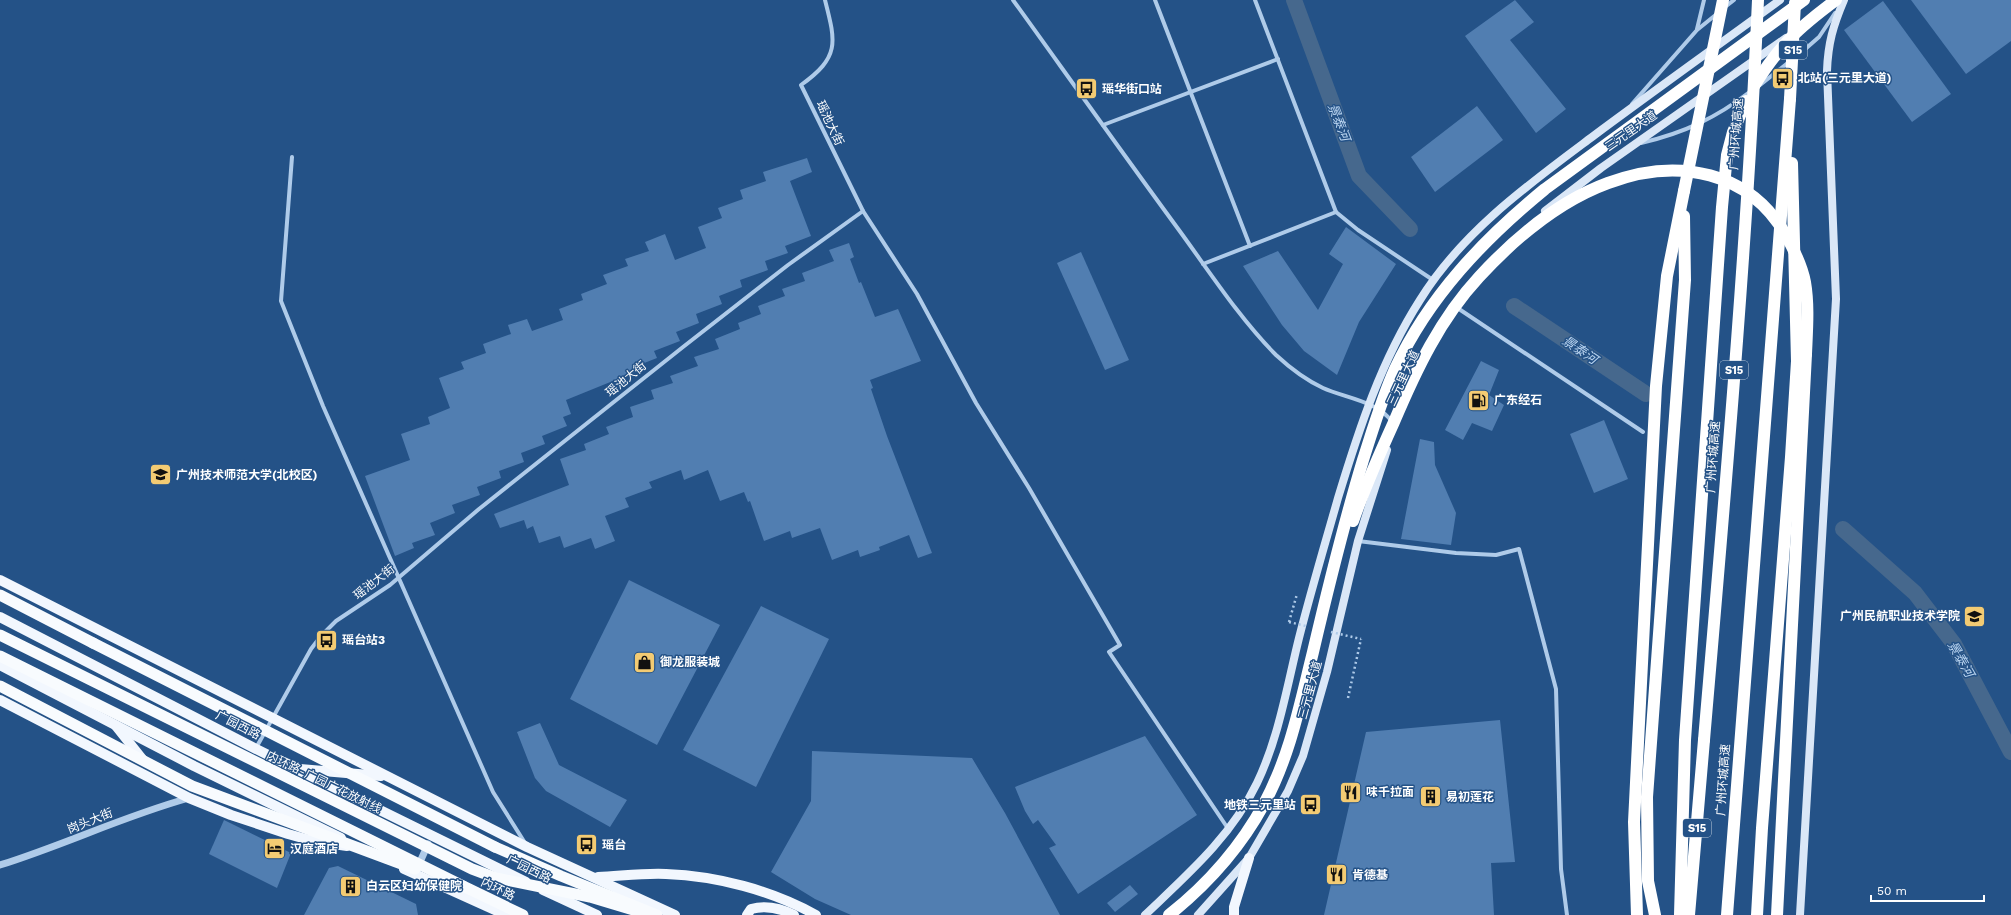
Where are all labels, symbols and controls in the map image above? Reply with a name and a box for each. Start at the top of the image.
road number: S15 [1779,41,1807,59]
bus stop icon: 北站(三元里大道) [1769,65,1795,91]
place label: 北站(三元里大道) [1798,71,1891,85]
bus stop icon: 瑶华街口站 [1074,76,1100,102]
place label: 瑶华街口站 [1102,82,1162,96]
street label: 瑶池大街 [814,98,846,148]
street label: 广州环城高速 [1727,98,1745,170]
water label: 景泰河 [1325,101,1354,146]
street label: 三元里大道 [1602,108,1660,154]
water label: 景泰河 [1560,333,1603,369]
street label: 三元里大道 [1384,348,1422,408]
street label: 瑶池大街 [603,358,649,400]
road number: S15 [1720,361,1748,379]
fuel station icon: 广东经石 [1465,387,1491,413]
place label: 广东经石 [1494,393,1542,407]
street label: 广州环城高速 [1704,421,1722,493]
school or university icon: 广州技术师范大学(北校区) [148,462,174,488]
place label: 广州技术师范大学(北校区) [176,468,317,482]
street label: 瑶池大街 [351,562,397,602]
school or university icon: 广州民航职业技术学院 [1962,603,1988,629]
place label: 广州民航职业技术学院 [1840,609,1960,623]
bus stop icon: 瑶台站3 [314,627,340,653]
place label: 瑶台站3 [342,633,385,647]
water label: 景泰河 [1945,638,1979,682]
shop icon: 御龙服装城 [631,649,657,675]
place label: 御龙服装城 [660,655,720,669]
street label: 三元里大道 [1295,659,1325,721]
street label: 广园西路 [213,708,263,742]
street label: 广州环城高速 [1714,744,1732,816]
street label: 内环路-广园广花放射线 [264,748,384,816]
restaurant icon: 味千拉面 [1337,779,1363,805]
building icon: 易初莲花 [1417,784,1443,810]
place label: 味千拉面 [1366,785,1414,799]
place label: 易初莲花 [1446,790,1494,804]
bus stop icon: 地铁三元里站 [1298,792,1324,818]
place label: 地铁三元里站 [1224,798,1296,812]
street label: 岗头大街 [65,806,115,836]
road number: S15 [1683,819,1711,837]
bus stop icon: 瑶台 [573,832,599,858]
hotel icon: 汉庭酒店 [261,836,287,862]
place label: 瑶台 [602,838,626,852]
place label: 汉庭酒店 [290,842,338,856]
street label: 广园西路 [504,852,554,886]
restaurant icon: 肯德基 [1324,862,1350,888]
place label: 肯德基 [1352,868,1388,882]
building icon: 白云区妇幼保健院 [337,873,363,899]
street label: 内环路 [479,875,517,903]
scale bar [1871,877,1984,903]
place label: 白云区妇幼保健院 [366,879,462,893]
text: 50 m [1877,884,1907,898]

